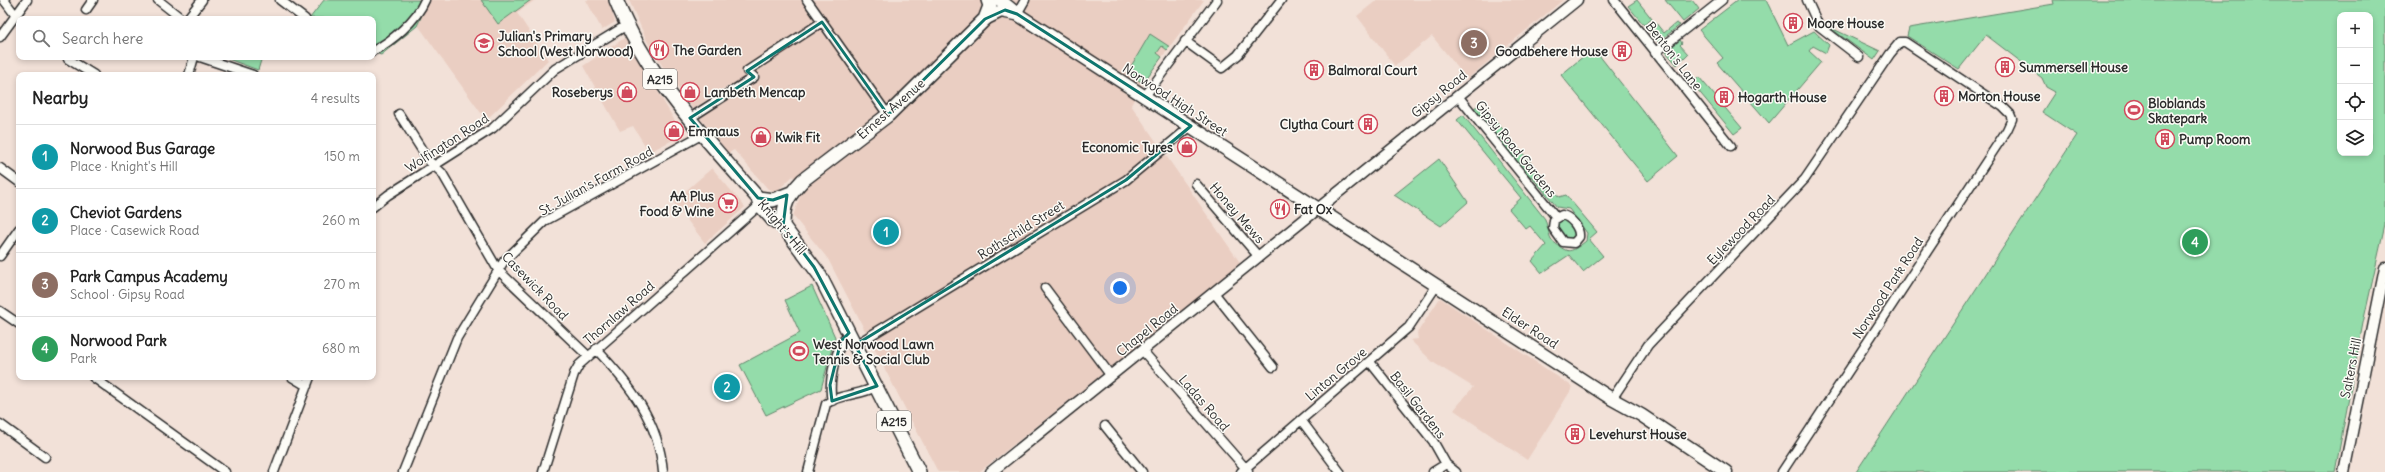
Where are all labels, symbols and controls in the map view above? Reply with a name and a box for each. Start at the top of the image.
building icon: Moore House [1782,12,1804,34]
map controls [2337,12,2373,156]
button: + [2337,12,2373,48]
place label: Moore House [1807,15,1884,32]
search box [16,16,376,60]
street label: Benton's Lane [1642,18,1706,94]
icon: search [30,27,52,49]
place label: Julian's Primary School (West Norwood) [498,28,634,60]
pin: 3 [1461,28,1487,58]
text: Search here [62,29,143,48]
school or university icon: Julian's Primary School (West Norwood) [473,32,495,54]
restaurant icon: The Garden [648,39,670,61]
building icon: Goodbehere House [1611,40,1633,62]
place label: The Garden [673,42,742,59]
place label: Goodbehere House [1495,43,1608,60]
button: − [2337,48,2373,84]
building icon: Summersell House [1994,56,2016,78]
building icon: Balmoral Court [1303,59,1325,81]
place label: Summersell House [2019,59,2128,76]
street label: Norwood High Street [1119,60,1231,141]
place label: Balmoral Court [1328,62,1418,79]
street label: Gipsy Road [1408,66,1470,122]
road number: A215 [643,69,677,89]
street label: Ernest Avenue [854,75,928,143]
shop icon: Roseberys [616,81,638,103]
shop icon: Lambeth Mencap [679,81,701,103]
place label: Roseberys [552,84,613,101]
place label: Lambeth Mencap [704,84,806,101]
button: locate [2337,84,2373,120]
building icon: Morton House [1933,85,1955,107]
building icon: Hogarth House [1713,86,1735,108]
text: Nearby [32,87,88,109]
place label: Morton House [1958,88,2041,105]
place label: Hogarth House [1738,89,1827,106]
text: 4 results [311,90,360,107]
place label: Bloblands Skatepark [2148,95,2208,127]
street label: Gipsy Road Gardens [1472,97,1560,201]
sports icon: Bloblands Skatepark [2123,99,2145,121]
street label: Wolfington Road [402,109,492,176]
building icon: Clytha Court [1357,113,1379,135]
place label: Clytha Court [1280,116,1355,133]
shop icon: Emmaus [663,120,685,142]
button: layers [2337,120,2373,156]
place label: Emmaus [688,123,739,140]
shop icon: Kwik Fit [750,126,772,148]
building icon: Pump Room [2154,128,2176,150]
place label: Kwik Fit [775,129,821,146]
place label: Pump Room [2179,131,2251,148]
shop icon: Economic Tyres [1176,136,1198,158]
text: Norwood Bus Garage [70,139,215,158]
place label: Economic Tyres [1082,139,1173,156]
street label: St. Julian's Farm Road [536,142,656,219]
text: 1 [42,148,48,165]
text: 150 m [324,148,360,165]
text: Place · Knight's Hill [70,158,178,175]
street label: Honey Mews [1206,179,1268,247]
place label: AA Plus Food & Wine [640,188,714,220]
street label: Eylewood Road [1703,191,1779,269]
supermarket icon: AA Plus Food & Wine [717,192,739,214]
street label: Knight's Hill [754,196,810,258]
street label: Rothschild Street [975,196,1068,263]
restaurant icon: Fat Ox [1269,198,1291,220]
place label: Fat Ox [1294,201,1333,218]
text: Cheviot Gardens [70,203,182,222]
text: 2 [41,212,49,229]
text: 260 m [322,212,360,229]
pin: 1 [873,217,899,247]
text: Place · Casewick Road [70,222,199,239]
pin: 4 [2182,227,2208,257]
street label: Norwood Park Road [1849,234,1927,342]
street label: Casewick Road [498,248,572,324]
text: Park Campus Academy [70,267,228,286]
text: 3 [41,276,49,293]
text: 270 m [323,276,360,293]
street label: Thornlaw Road [580,277,658,348]
your location [1110,278,1130,298]
text: School · Gipsy Road [70,286,185,303]
street label: Chapel Road [1113,300,1182,360]
street label: Elder Road [1499,303,1562,353]
text: Norwood Park [70,331,167,350]
place label: West Norwood Lawn Tennis & Social Club [813,336,934,368]
street label: Salters Hill [2337,336,2365,400]
text: 4 [41,340,49,357]
text: 680 m [322,340,360,357]
sports icon: West Norwood Lawn Tennis & Social Club [788,340,810,362]
street label: Linton Grove [1302,343,1370,405]
text: Park [70,350,97,367]
street label: Basil Gardens [1386,368,1450,442]
street label: Ladas Road [1175,371,1233,435]
pin: 2 [714,372,740,402]
road number: A215 [877,411,911,431]
building icon: Levehurst House [1564,423,1586,445]
place label: Levehurst House [1589,426,1687,443]

